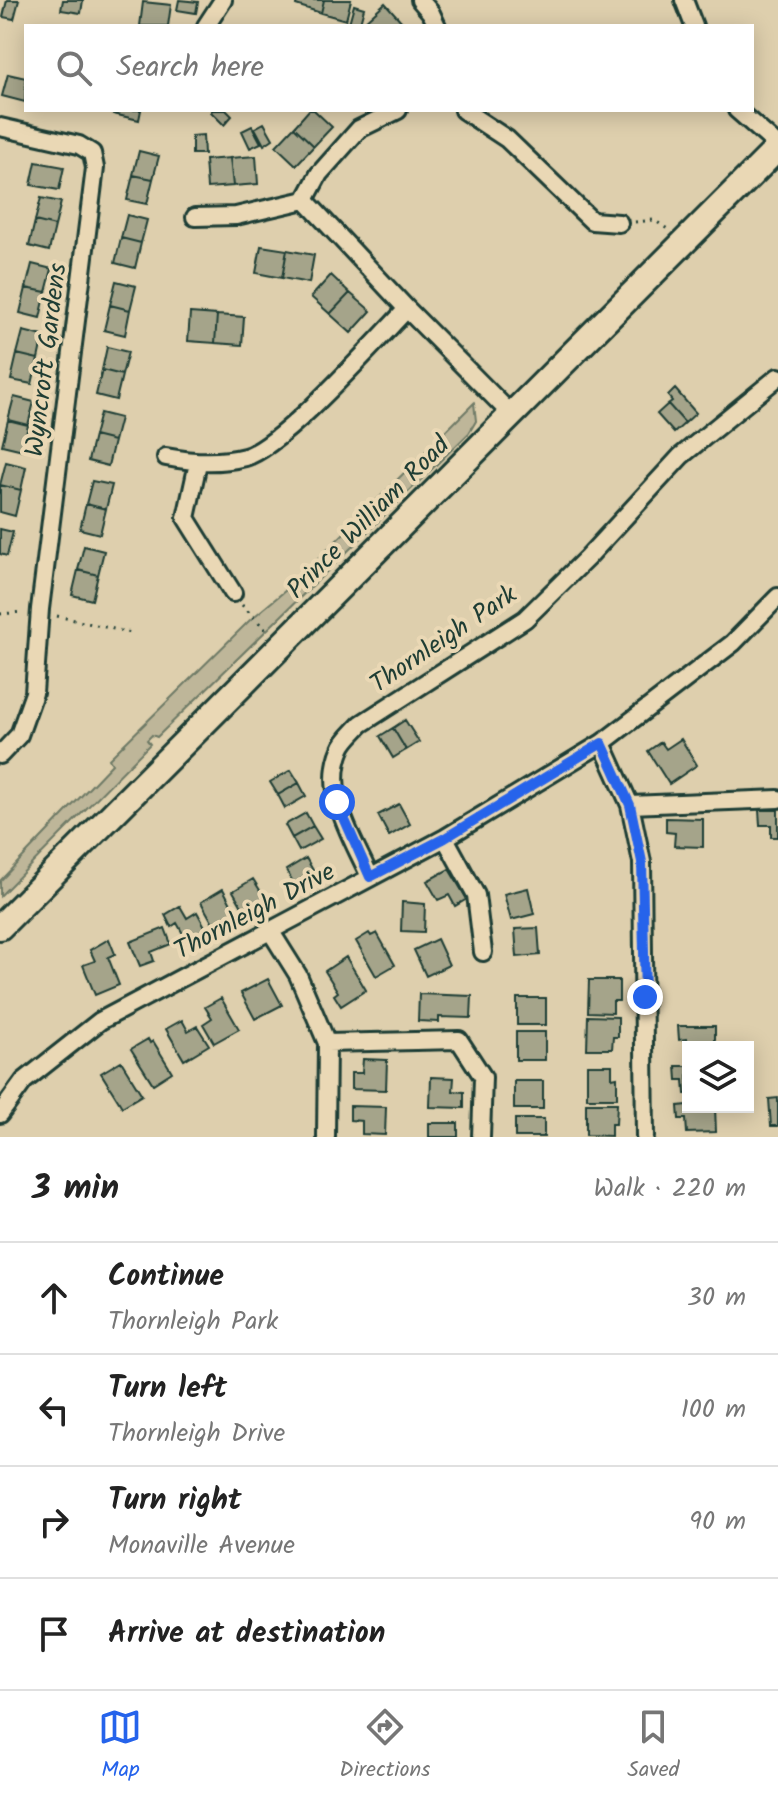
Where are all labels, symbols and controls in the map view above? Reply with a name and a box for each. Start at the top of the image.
search box [24,24,754,112]
text: Search here [116,44,264,92]
icon: search [52,46,96,90]
street label: Wyncroft Gardens [14,261,80,459]
street label: Prince William Road [277,426,461,610]
street label: Thornleigh Park [362,575,527,705]
route start [319,784,355,820]
street label: Thornleigh Drive [167,852,343,972]
route end [627,979,663,1015]
map controls [682,1041,754,1113]
button: layers [682,1041,754,1113]
text: 3 min [32,1162,119,1216]
text: Walk · 220 m [594,1168,746,1210]
text: Continue [108,1253,224,1301]
icon: ahead [32,1276,76,1320]
text: 30 m [687,1277,746,1319]
text: Thornleigh Park [108,1301,278,1343]
text: Turn left [108,1365,227,1413]
icon: left [32,1388,76,1432]
text: 100 m [681,1389,746,1431]
text: Thornleigh Drive [108,1413,285,1455]
text: Turn right [108,1477,241,1525]
icon: right [32,1500,76,1544]
text: 90 m [689,1501,746,1543]
text: Monaville Avenue [108,1525,295,1567]
text: Arrive at destination [108,1610,385,1658]
icon: arrive [32,1612,76,1656]
tab: Map [98,1705,142,1788]
tab: Directions [339,1705,431,1788]
tab: Saved [627,1705,680,1788]

